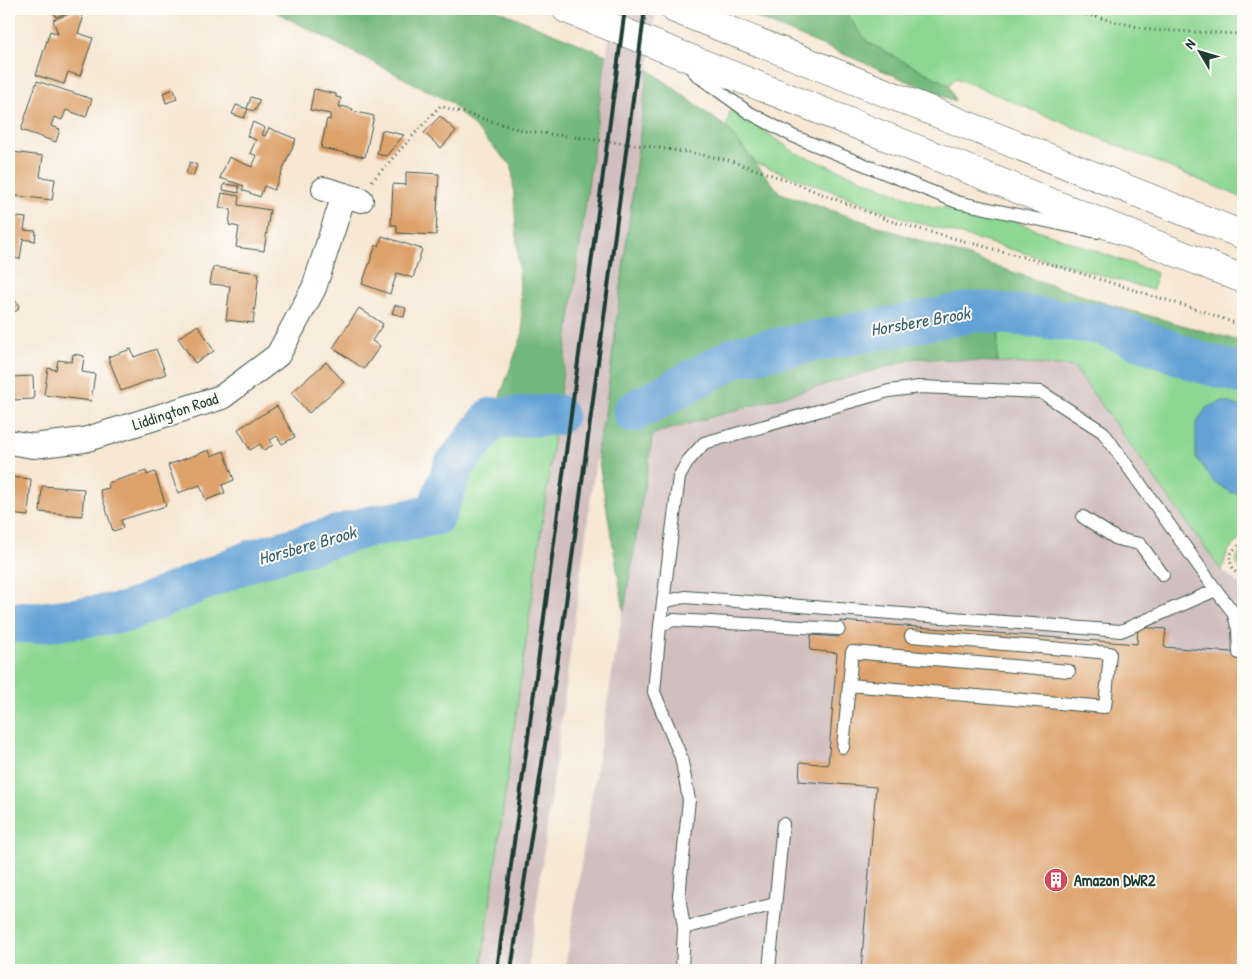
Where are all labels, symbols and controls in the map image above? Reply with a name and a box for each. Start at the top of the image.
north arrow [1174,28,1224,78]
text: N [1180,34,1199,52]
water label: Horsbere Brook [868,300,973,342]
street label: Liddington Road [129,387,221,435]
water label: Horsbere Brook [255,519,360,571]
building icon: Amazon DWR2 [1043,867,1069,893]
place label: Amazon DWR2 [1074,869,1156,891]

